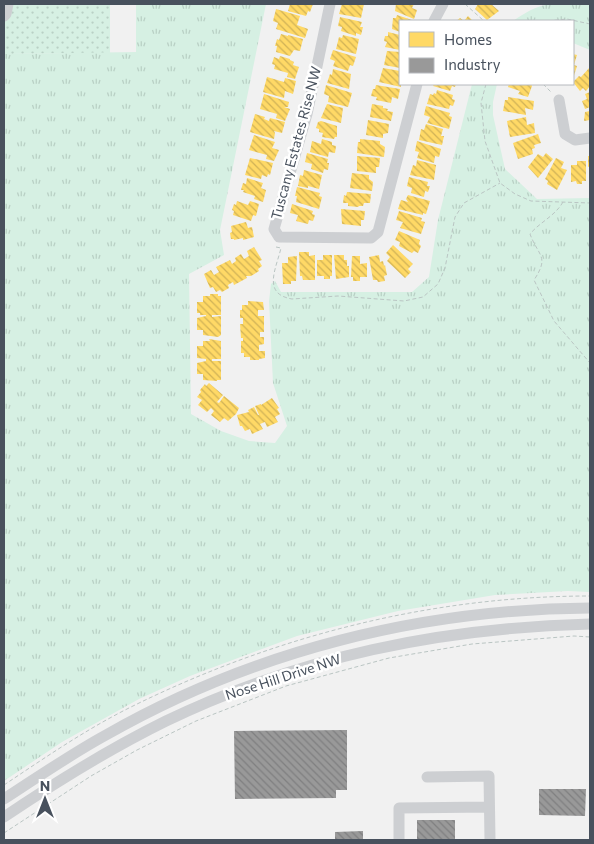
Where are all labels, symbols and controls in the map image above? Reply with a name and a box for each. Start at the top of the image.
legend [399,20,574,85]
text: Homes [444,30,492,48]
text: Industry [444,55,501,73]
street label: Tuscany Estates Rise NW [267,64,324,221]
street label: Nose Hill Drive NW [223,650,343,703]
north arrow [20,774,70,824]
text: N [40,777,50,794]

